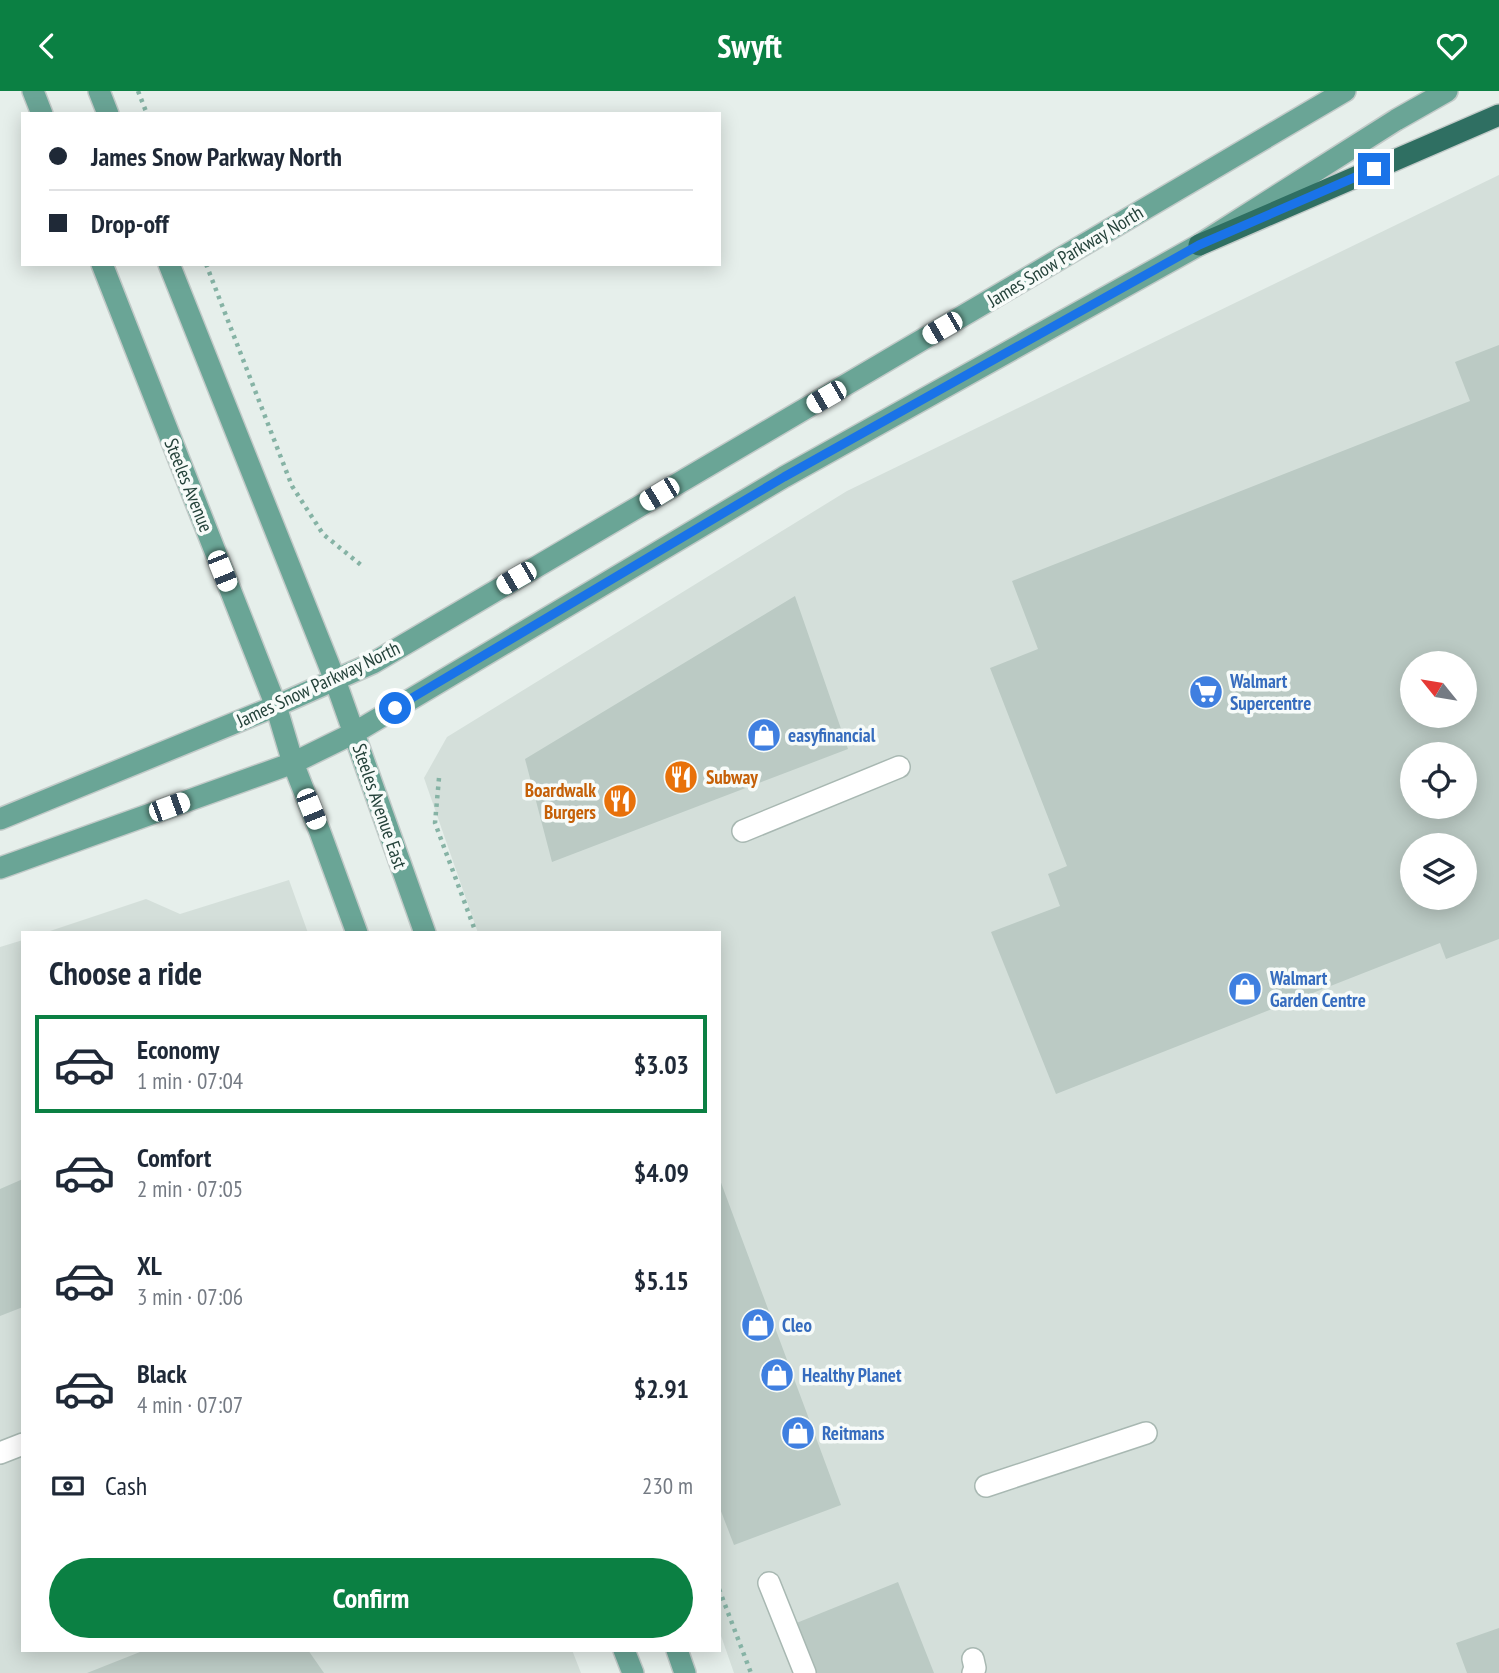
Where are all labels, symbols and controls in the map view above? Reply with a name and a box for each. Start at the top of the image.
text: Swyft [717,25,782,67]
icon: back [28,27,66,65]
icon: heart [1433,27,1471,65]
text: James Snow Parkway North [91,140,342,173]
route end [1358,153,1390,185]
street label: James Snow Parkway North [982,200,1147,313]
text: Drop-off [91,207,169,240]
car [919,308,966,348]
car [803,377,850,417]
street label: Steeles Avenue [159,435,219,536]
car [636,474,683,514]
car [205,548,240,594]
car [493,558,540,598]
street label: James Snow Parkway North [232,636,404,733]
north arrow [1400,651,1477,728]
map controls [1400,651,1477,910]
place label: Walmart Supercentre [1229,669,1311,715]
supermarket icon: Walmart Supercentre [1187,673,1225,711]
route start [379,692,411,724]
shop icon: easyfinancial [745,716,783,754]
place label: easyfinancial [788,723,876,747]
street label: Steeles Avenue East [347,740,413,872]
button: locate [1400,742,1477,819]
restaurant icon: Subway [662,758,700,796]
place label: Subway [706,765,758,789]
place label: Boardwalk Burgers [525,778,596,824]
restaurant icon: Boardwalk Burgers [601,782,639,820]
car [294,786,329,832]
car [146,790,193,824]
button: layers [1400,833,1477,910]
text: Choose a ride [49,952,202,994]
place label: Walmart Garden Centre [1269,966,1366,1012]
shop icon: Walmart Garden Centre [1226,970,1264,1008]
icon: car [53,1033,116,1096]
text: Economy [137,1033,219,1066]
text: $3.03 [634,1048,689,1081]
text: 1 min · 07:04 [137,1066,243,1095]
icon: car [53,1141,116,1204]
text: Comfort [137,1141,211,1174]
text: $4.09 [634,1156,689,1189]
text: 2 min · 07:05 [137,1174,243,1203]
icon: car [53,1249,116,1312]
text: XL [137,1249,162,1282]
text: $5.15 [634,1264,689,1297]
text: 3 min · 07:06 [137,1282,243,1311]
shop icon: Cleo [739,1306,777,1344]
place label: Cleo [782,1313,812,1337]
shop icon: Healthy Planet [758,1356,796,1394]
icon: car [53,1357,116,1420]
text: Black [137,1357,187,1390]
place label: Healthy Planet [802,1363,902,1387]
text: $2.91 [634,1372,689,1405]
text: 4 min · 07:07 [137,1390,243,1419]
shop icon: Reitmans [779,1414,817,1452]
place label: Reitmans [822,1421,885,1445]
icon: cash [49,1467,87,1505]
text: Cash [105,1469,147,1502]
text: 230 m [642,1471,693,1500]
button: Confirm [49,1558,693,1638]

